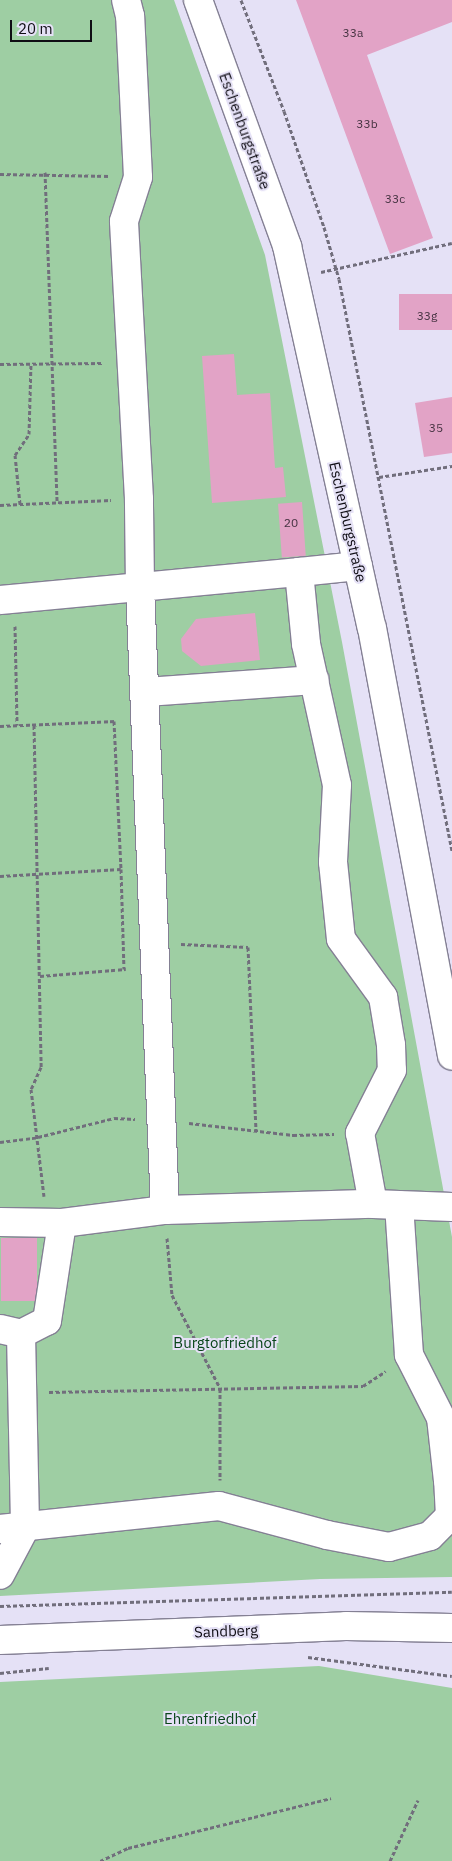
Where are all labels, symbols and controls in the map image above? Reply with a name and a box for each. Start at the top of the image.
scale bar [12,10,95,42]
text: 20 m [18,19,53,38]
house number: 33a [343,26,363,40]
street label: Eschenburgstraße [216,70,274,192]
house number: 33b [356,117,378,131]
house number: 33c [385,192,405,206]
house number: 33g [417,309,437,323]
house number: 35 [429,421,443,435]
street label: Eschenburgstraße [325,460,371,584]
house number: 20 [284,516,298,530]
park label: Burgtorfriedhof [173,1334,277,1352]
street label: Sandberg [194,1621,258,1641]
park label: Ehrenfriedhof [164,1710,256,1728]

